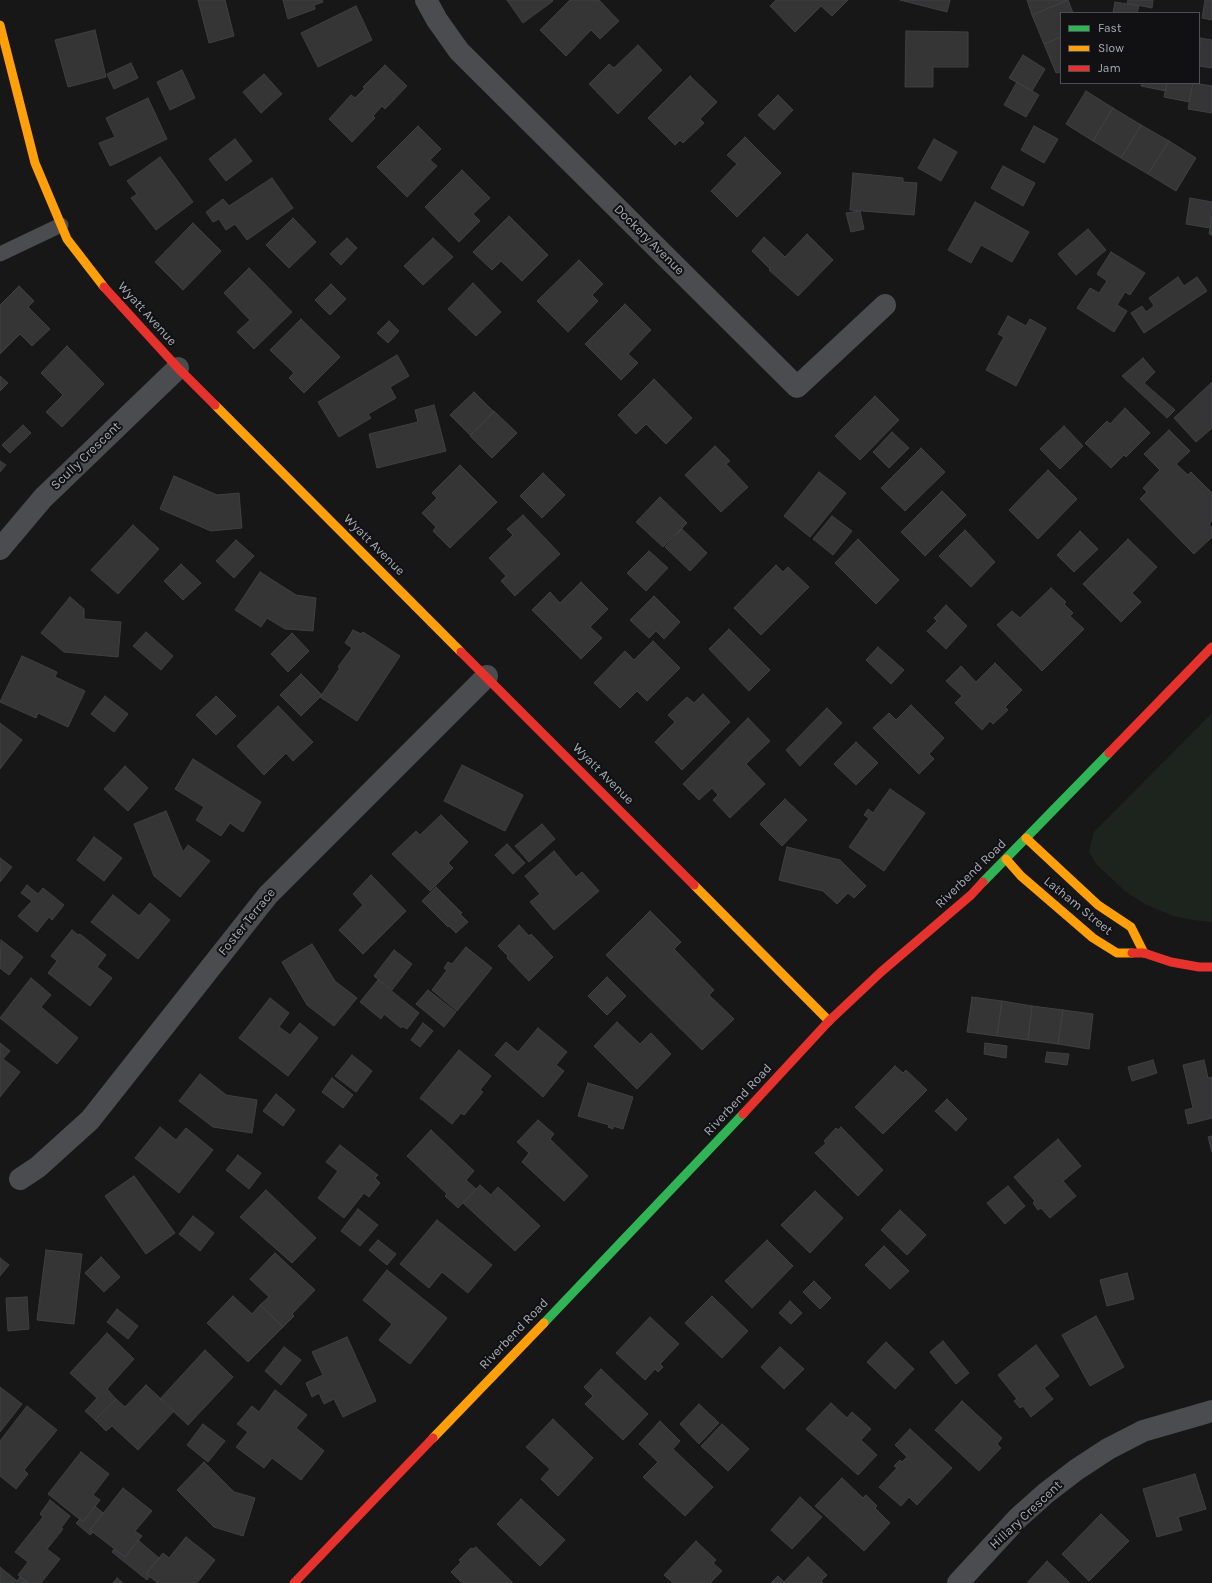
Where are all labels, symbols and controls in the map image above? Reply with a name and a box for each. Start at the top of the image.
legend [1060,12,1200,84]
text: Fast [1098,21,1121,35]
text: Slow [1098,41,1124,55]
text: Jam [1098,61,1121,75]
street label: Dockery Avenue [611,202,687,278]
street label: Wyatt Avenue [114,279,180,349]
street label: Scully Crescent [48,419,124,493]
street label: Wyatt Avenue [340,511,408,579]
street label: Wyatt Avenue [569,740,637,808]
street label: Riverbend Road [932,836,1010,912]
street label: Latham Street [1040,873,1116,939]
street label: Foster Terrace [215,885,279,959]
street label: Riverbend Road [701,1061,775,1139]
street label: Riverbend Road [476,1295,552,1373]
street label: Hillary Crescent [987,1478,1065,1552]

